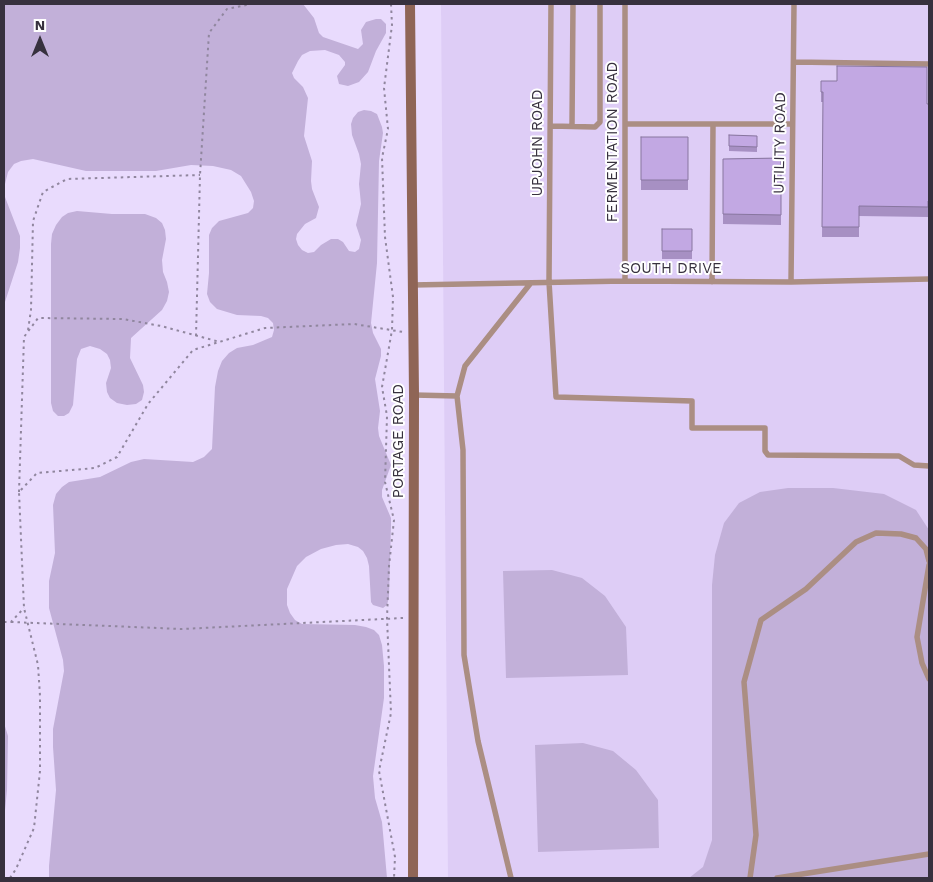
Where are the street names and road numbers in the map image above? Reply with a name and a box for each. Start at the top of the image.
street label: FERMENTATION ROAD [604,62,622,222]
street label: UPJOHN ROAD [529,89,547,197]
street label: UTILITY ROAD [770,92,790,194]
street label: SOUTH DRIVE [620,260,722,278]
street label: PORTAGE ROAD [390,384,408,498]

